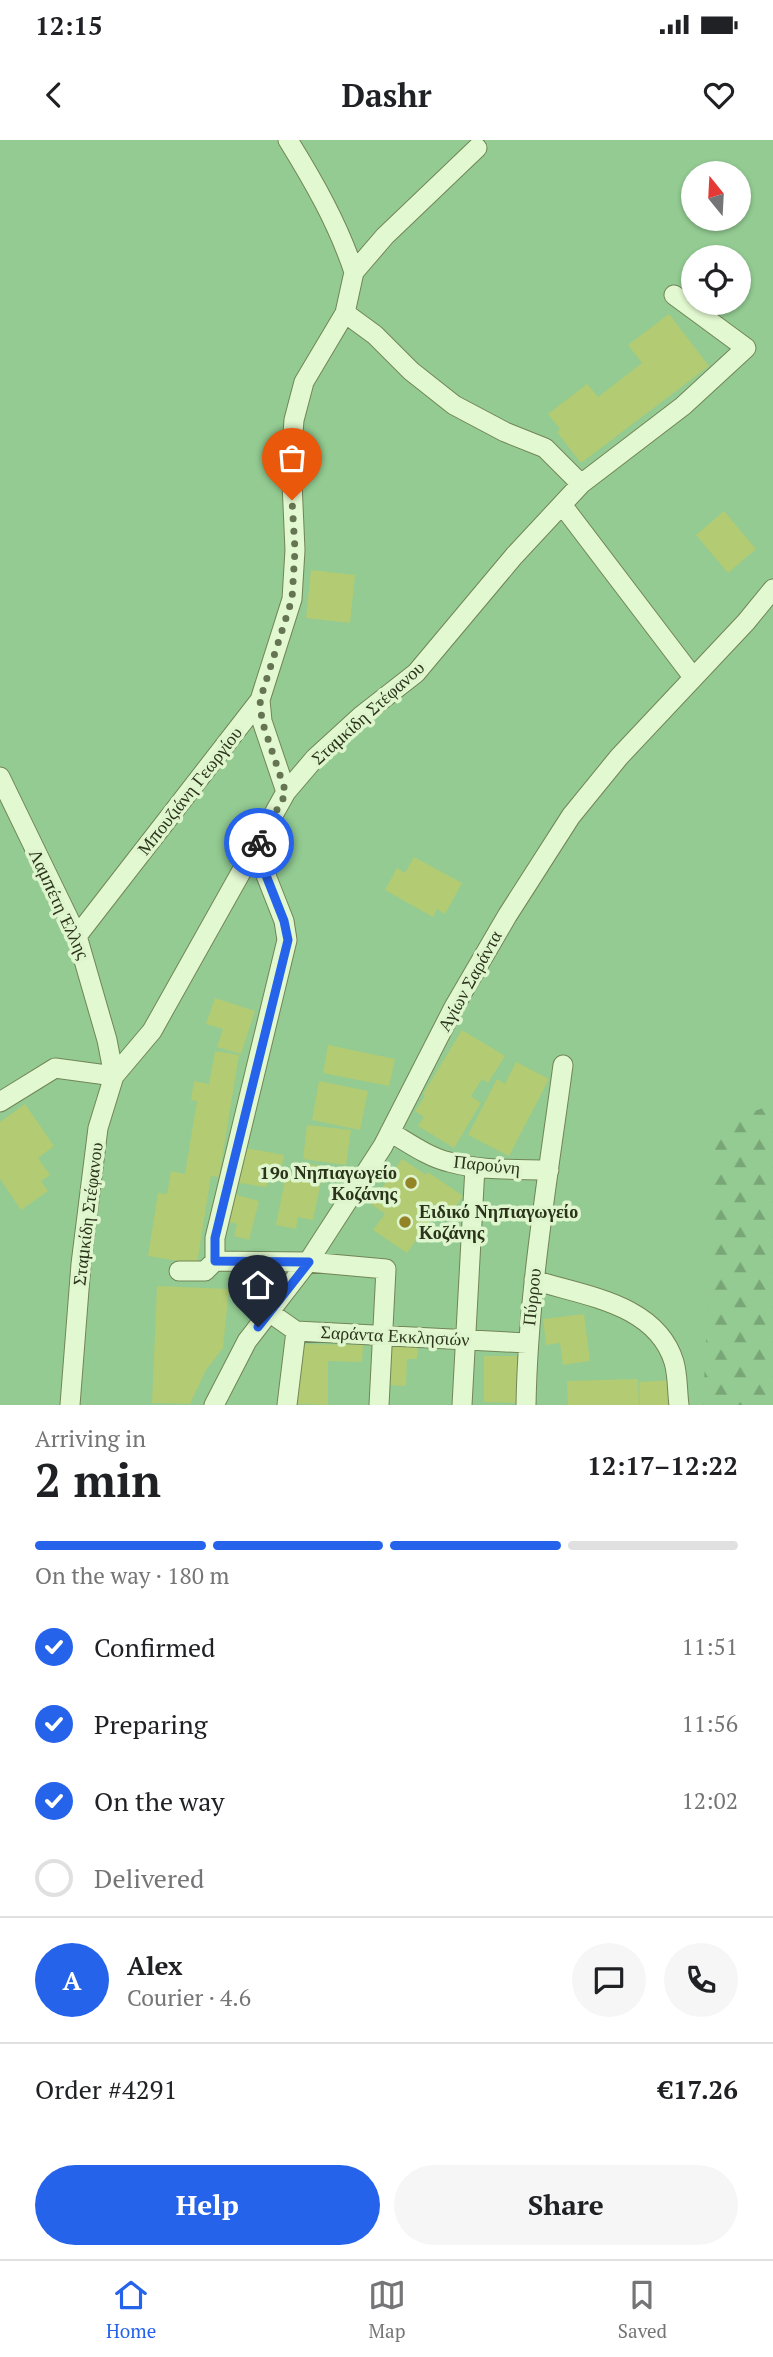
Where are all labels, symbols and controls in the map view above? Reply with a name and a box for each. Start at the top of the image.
text: 12:15 [35,8,103,42]
text: Dashr [341,74,432,116]
icon: back [35,76,73,114]
icon: heart [700,76,738,114]
north arrow [681,161,751,231]
map controls [681,161,751,315]
button: locate [681,245,751,315]
pin [262,428,322,500]
icon: bag [273,439,311,477]
street label: Σταμκίδη Στέφανου [306,655,429,769]
street label: Μπουζιάνη Γεωργίου [131,721,247,860]
courier [224,808,294,878]
icon: bike [240,824,278,862]
street label: Λαμπέτη Έλλης [24,845,96,962]
street label: Αγίων Σαράντα [431,925,507,1035]
street label: Σταμκίδη Στέφανου [66,1141,108,1287]
street label: Παρούνη [453,1149,522,1179]
place label: 19ο Νηπιαγωγείο Κοζάνης [259,1160,397,1205]
marker: 19ο Νηπιαγωγείο Κοζάνης [403,1175,419,1191]
place label: Ειδικό Νηπιαγωγείο Κοζάνης [419,1199,578,1244]
marker: Ειδικό Νηπιαγωγείο Κοζάνης [397,1214,413,1230]
pin [228,1255,288,1327]
icon: home [239,1266,277,1304]
street label: Πύρρου [516,1267,546,1327]
street label: Σαράντα Εκκλησιών [320,1319,470,1351]
text: Arriving in [35,1423,146,1454]
text: 12:17–12:22 [587,1448,738,1482]
text: 2 min [35,1449,161,1510]
text: On the way · 180 m [35,1560,229,1591]
icon: check [35,1628,73,1666]
text: Confirmed [94,1630,215,1664]
text: 11:51 [681,1631,738,1662]
icon: check [35,1705,73,1743]
text: Preparing [94,1707,207,1741]
text: 11:56 [681,1708,738,1739]
icon: check [35,1782,73,1820]
text: On the way [94,1784,225,1818]
text: 12:02 [681,1785,738,1816]
text: Delivered [94,1861,204,1895]
button: chat [572,1943,646,2017]
button: phone [664,1943,738,2017]
text: Alex [127,1948,183,1982]
text: A [63,1963,81,1997]
text: Courier · 4.6 [127,1982,251,2013]
text: Order #4291 [35,2072,177,2106]
text: €17.26 [658,2072,738,2106]
button: Help [35,2165,380,2245]
button: Share [394,2165,738,2245]
tab: Home [106,2276,156,2343]
tab: Map [368,2276,406,2343]
tab: Saved [618,2276,667,2343]

